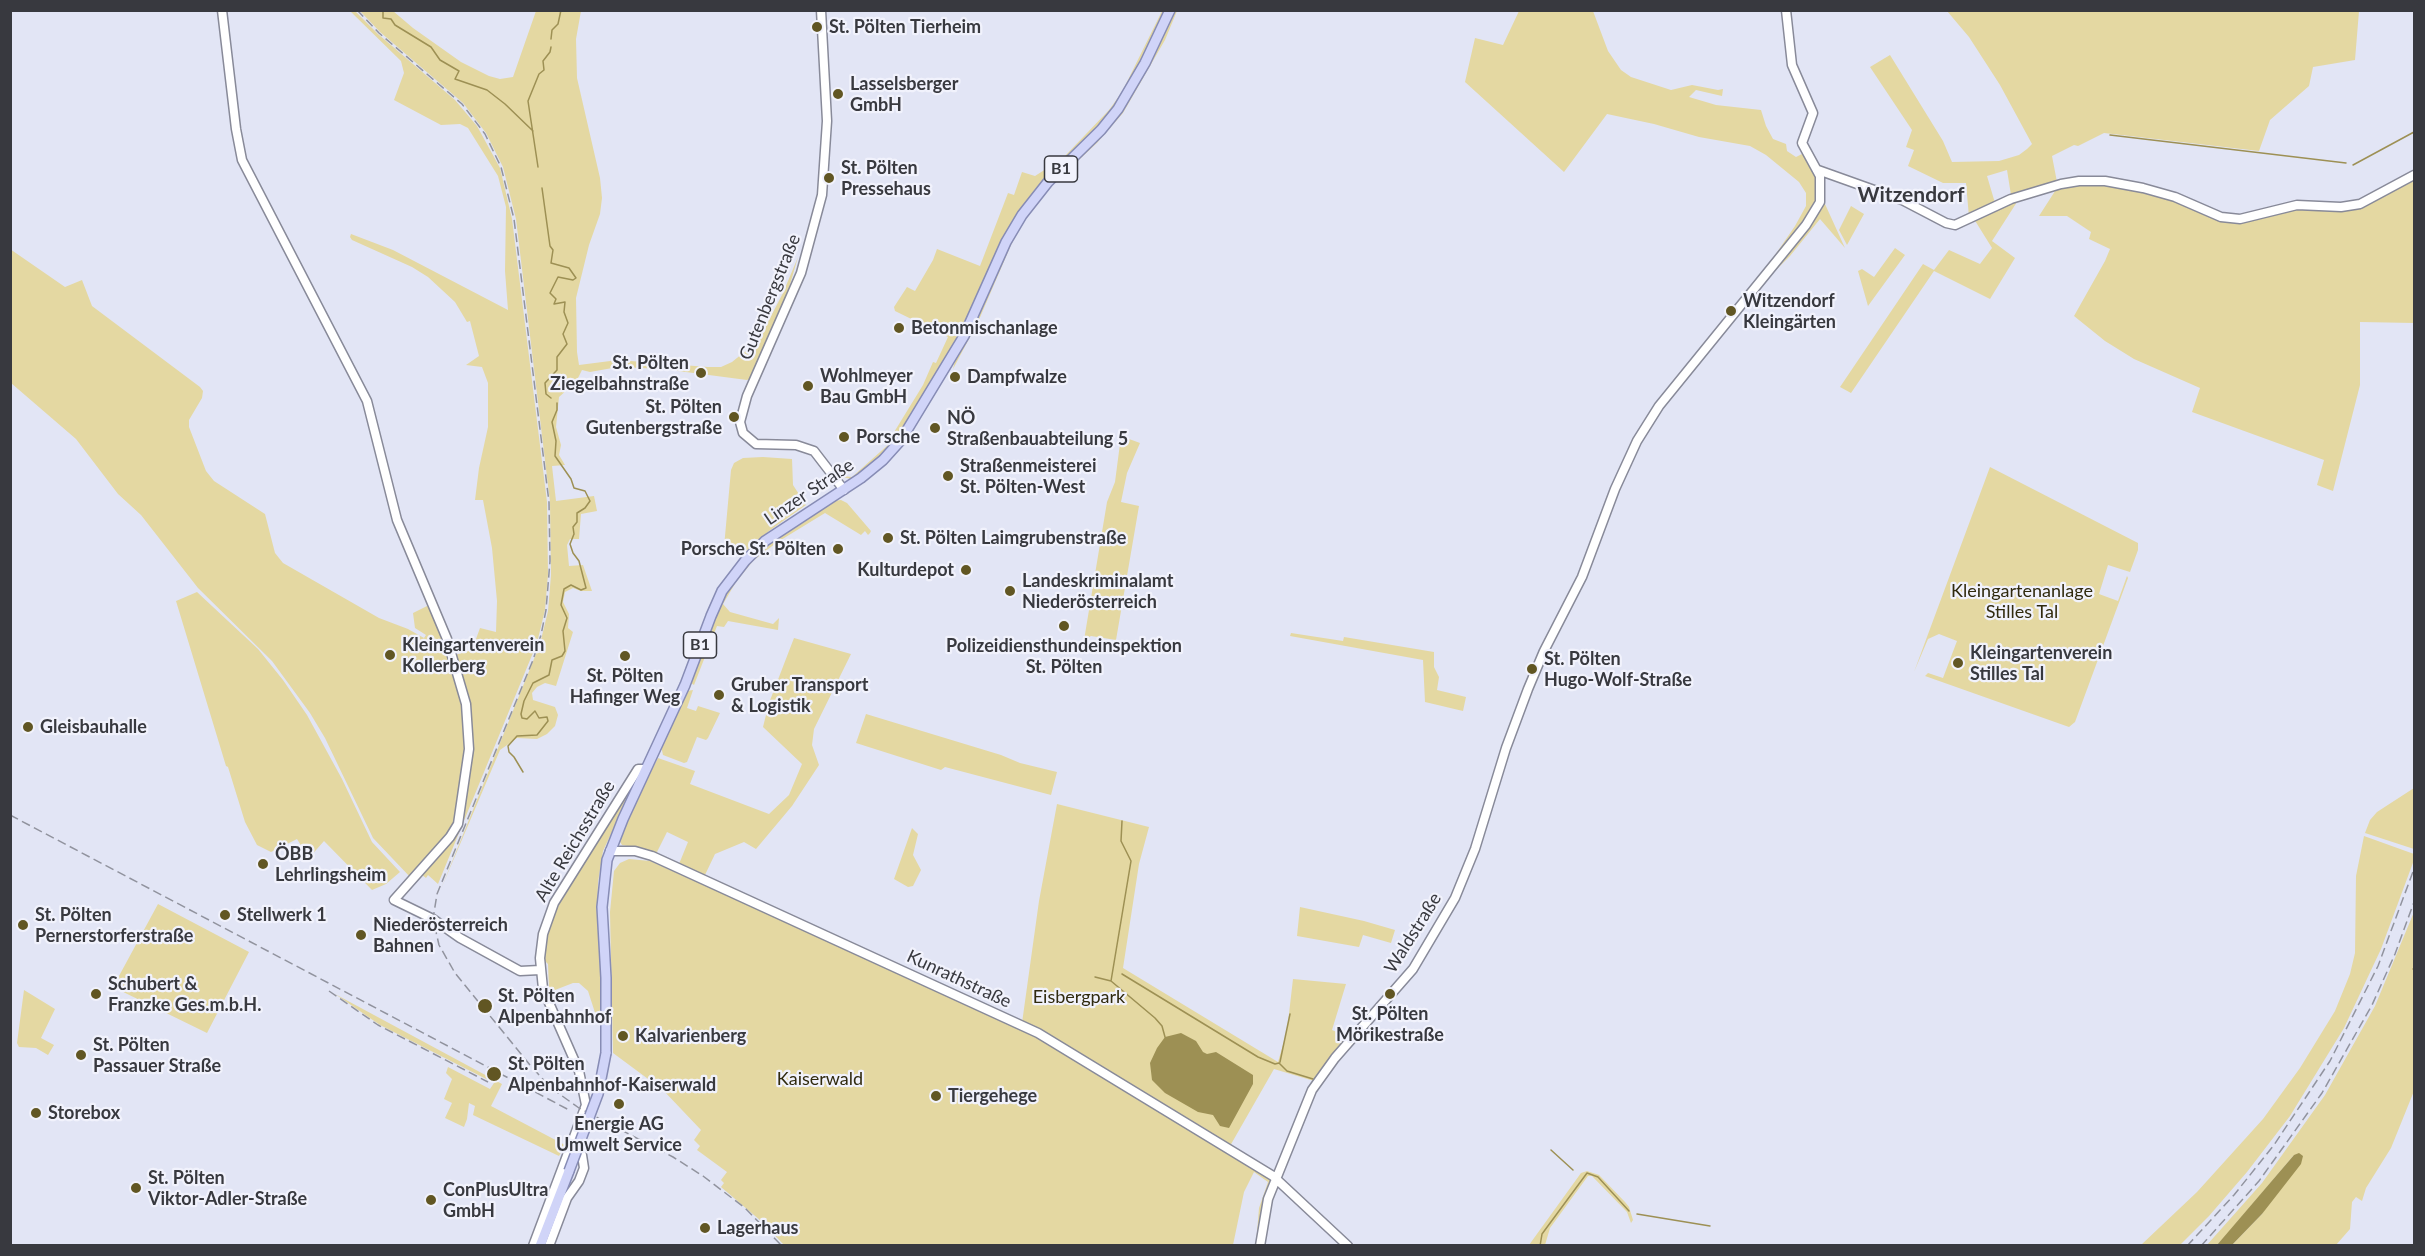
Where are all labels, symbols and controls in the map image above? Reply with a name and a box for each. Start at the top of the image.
place label: St. Pölten Tierheim [829,16,981,38]
marker: St. Pölten Tierheim [810,20,824,34]
place label: Lasselsberger GmbH [850,73,958,116]
marker: Lasselsberger GmbH [831,87,845,101]
road number: B1 [1044,156,1078,182]
place label: St. Pölten Pressehaus [841,157,931,200]
marker: St. Pölten Pressehaus [822,171,836,185]
district label: Witzendorf [1858,182,1964,208]
street label: Gutenbergstraße [735,231,805,363]
place label: Witzendorf Kleingärten [1743,290,1836,332]
marker: Witzendorf Kleingärten [1724,304,1738,318]
place label: Betonmischanlage [911,317,1058,339]
marker: Betonmischanlage [892,321,906,335]
place label: St. Pölten Ziegelbahnstraße [550,352,689,394]
place label: Wohlmeyer Bau GmbH [820,365,913,407]
marker: St. Pölten Ziegelbahnstraße [694,366,708,380]
place label: Dampfwalze [967,366,1067,388]
marker: Dampfwalze [948,370,962,384]
marker: Wohlmeyer Bau GmbH [801,379,815,393]
place label: St. Pölten Gutenbergstraße [586,396,722,438]
place label: NÖ Straßenbauabteilung 5 [947,407,1128,450]
marker: St. Pölten Gutenbergstraße [727,410,741,424]
marker: NÖ Straßenbauabteilung 5 [928,421,942,435]
place label: Porsche [856,426,920,448]
marker: Porsche [837,430,851,444]
street label: Linzer Straße [760,454,858,530]
place label: Straßenmeisterei St. Pölten-West [960,455,1097,498]
marker: Straßenmeisterei St. Pölten-West [941,469,955,483]
place label: St. Pölten Laimgrubenstraße [900,527,1126,549]
marker: St. Pölten Laimgrubenstraße [881,531,895,545]
place label: Porsche St. Pölten [681,538,826,560]
marker: Porsche St. Pölten [831,542,845,556]
place label: Kulturdepot [857,559,954,581]
marker: Kulturdepot [959,563,973,577]
place label: Landeskriminalamt Niederösterreich [1022,570,1173,612]
park label: Kleingartenanlage Stilles Tal [1951,580,2093,622]
marker: Landeskriminalamt Niederösterreich [1003,584,1017,598]
marker: Polizeidiensthundeinspektion St. Pölten [1057,619,1071,633]
road number: B1 [684,632,716,658]
place label: Kleingartenverein Kollerberg [402,634,544,676]
place label: Polizeidiensthundeinspektion St. Pölten [946,635,1182,678]
place label: Kleingartenverein Stilles Tal [1970,642,2112,684]
marker: Kleingartenverein Kollerberg [383,648,397,662]
place label: St. Pölten Hugo-Wolf-Straße [1544,648,1692,690]
marker: St. Pölten Hafinger Weg [618,649,632,663]
marker: Kleingartenverein Stilles Tal [1951,656,1965,670]
marker: St. Pölten Hugo-Wolf-Straße [1525,662,1539,676]
place label: St. Pölten Hafinger Weg [570,665,680,708]
place label: Gruber Transport & Logistik [731,674,868,716]
marker: Gruber Transport & Logistik [712,688,726,702]
place label: Gleisbauhalle [40,716,147,738]
marker: Gleisbauhalle [21,720,35,734]
street label: Alte Reichsstraße [530,777,620,905]
place label: ÖBB Lehrlingsheim [275,843,386,886]
marker: ÖBB Lehrlingsheim [256,857,270,871]
street label: Waldstraße [1380,889,1446,977]
place label: St. Pölten Pernerstorferstraße [35,904,193,946]
place label: Stellwerk 1 [237,904,327,926]
marker: Stellwerk 1 [218,908,232,922]
place label: Niederösterreich Bahnen [373,914,508,956]
marker: St. Pölten Pernerstorferstraße [16,918,30,932]
marker: Niederösterreich Bahnen [354,928,368,942]
street label: Kunrathstraße [903,945,1015,1013]
place label: Schubert & Franzke Ges.m.b.H. [108,973,261,1016]
place label: St. Pölten Alpenbahnhof [498,985,611,1028]
park label: Eisbergpark [1033,986,1125,1008]
marker: Schubert & Franzke Ges.m.b.H. [89,987,103,1001]
marker: St. Pölten Mörikestraße [1383,987,1397,1001]
marker: St. Pölten Alpenbahnhof [476,997,494,1015]
place label: St. Pölten Mörikestraße [1336,1003,1444,1046]
place label: Kalvarienberg [635,1025,746,1047]
marker: Kalvarienberg [616,1029,630,1043]
place label: St. Pölten Passauer Straße [93,1034,221,1076]
marker: St. Pölten Passauer Straße [74,1048,88,1062]
place label: St. Pölten Alpenbahnhof-Kaiserwald [508,1053,716,1096]
marker: St. Pölten Alpenbahnhof-Kaiserwald [485,1065,503,1083]
park label: Kaiserwald [777,1068,863,1090]
place label: Tiergehege [948,1085,1037,1107]
marker: Tiergehege [929,1089,943,1103]
marker: Energie AG Umwelt Service [612,1097,626,1111]
place label: Storebox [48,1102,120,1124]
marker: Storebox [29,1106,43,1120]
place label: Energie AG Umwelt Service [556,1113,682,1156]
place label: St. Pölten Viktor-Adler-Straße [148,1167,307,1210]
place label: ConPlusUltra GmbH [443,1179,548,1222]
marker: St. Pölten Viktor-Adler-Straße [129,1181,143,1195]
marker: ConPlusUltra GmbH [424,1193,438,1207]
place label: Lagerhaus [717,1217,799,1239]
marker: Lagerhaus [698,1221,712,1235]

